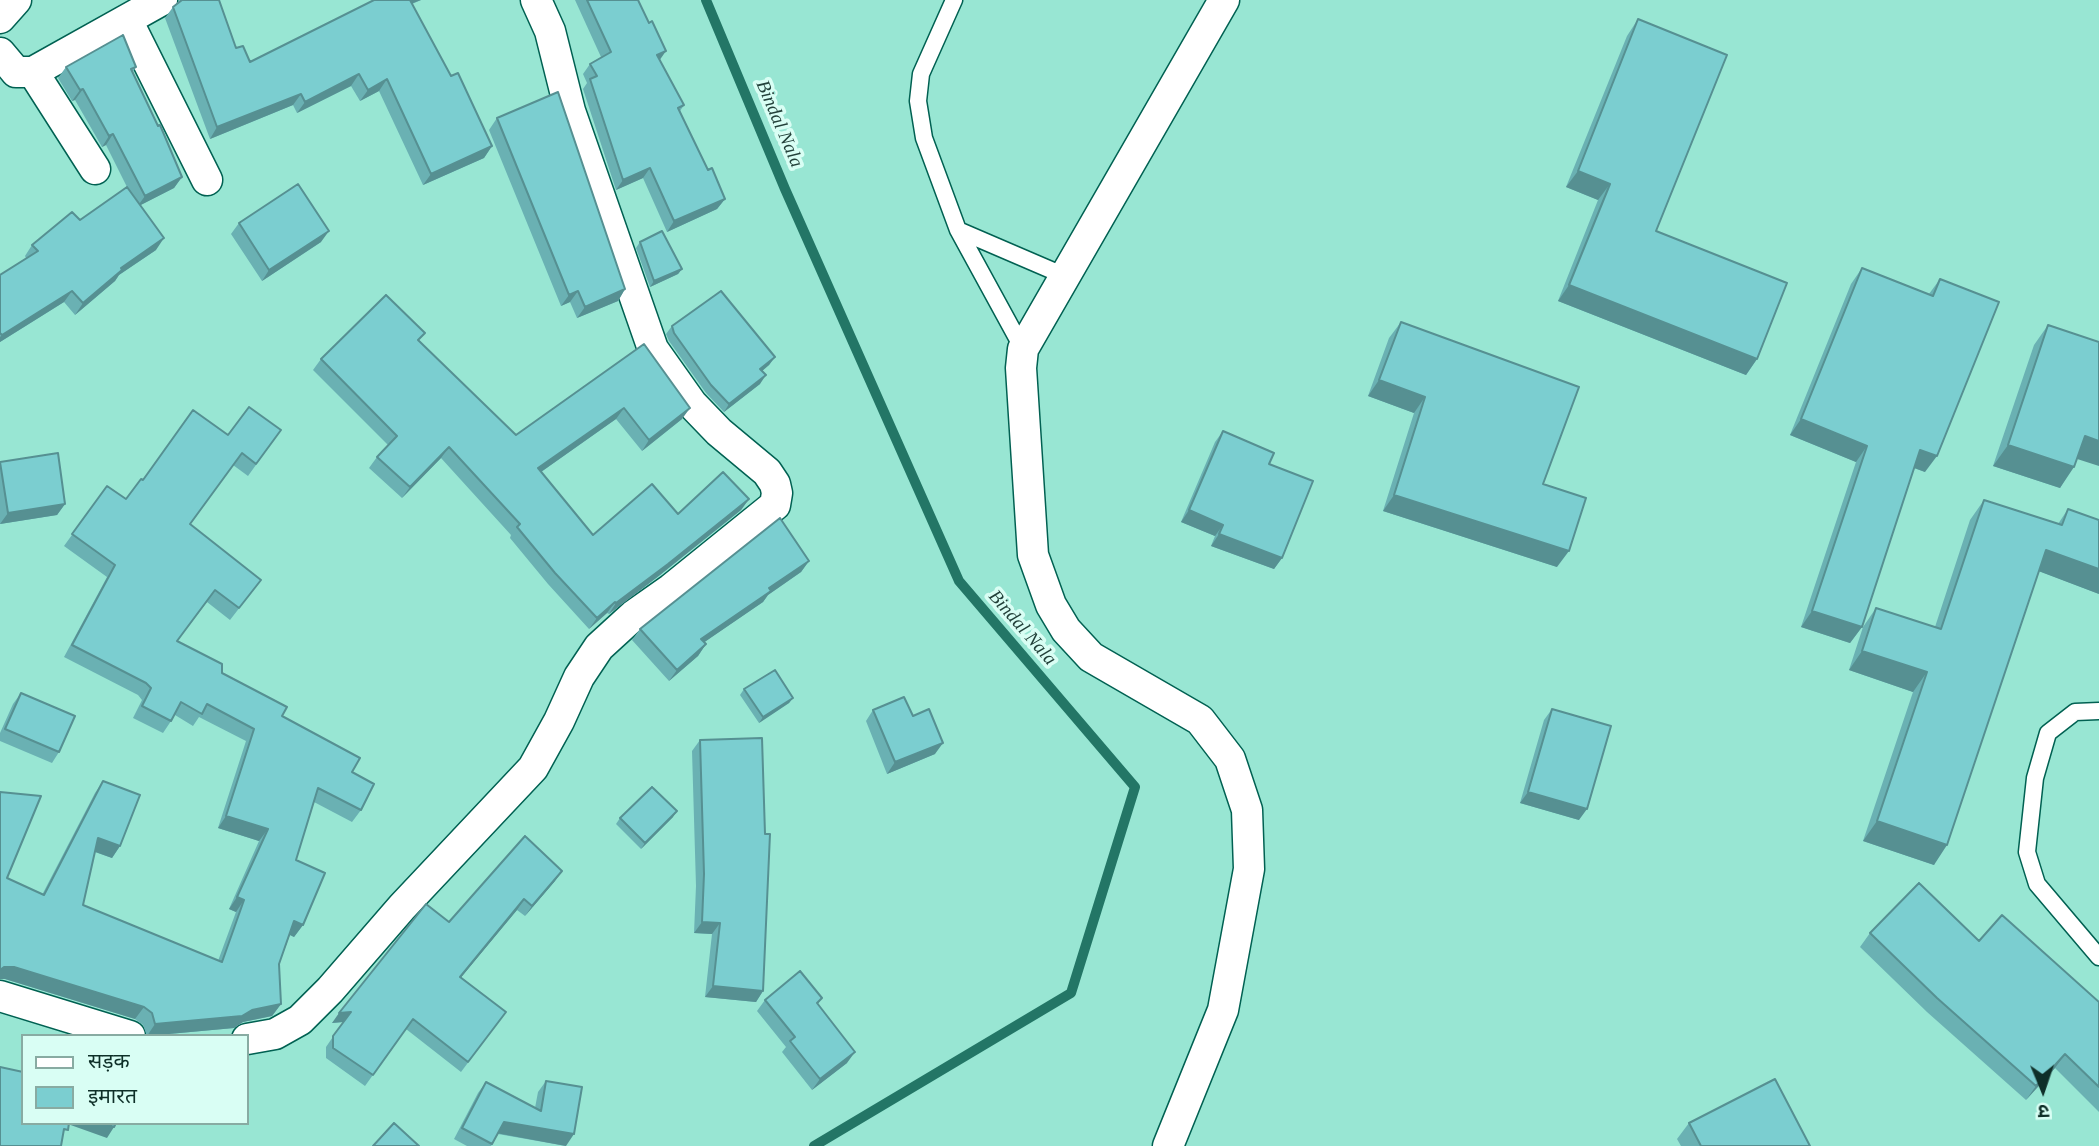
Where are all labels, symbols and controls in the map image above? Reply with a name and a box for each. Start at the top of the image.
water label: Bindal Nala [750,77,808,171]
water label: Bindal Nala [983,586,1061,670]
legend [21,1034,248,1125]
text: सड़क [88,1049,130,1073]
north arrow [2008,1055,2078,1125]
text: इमारत [88,1084,137,1108]
text: उ [2038,1101,2050,1122]

